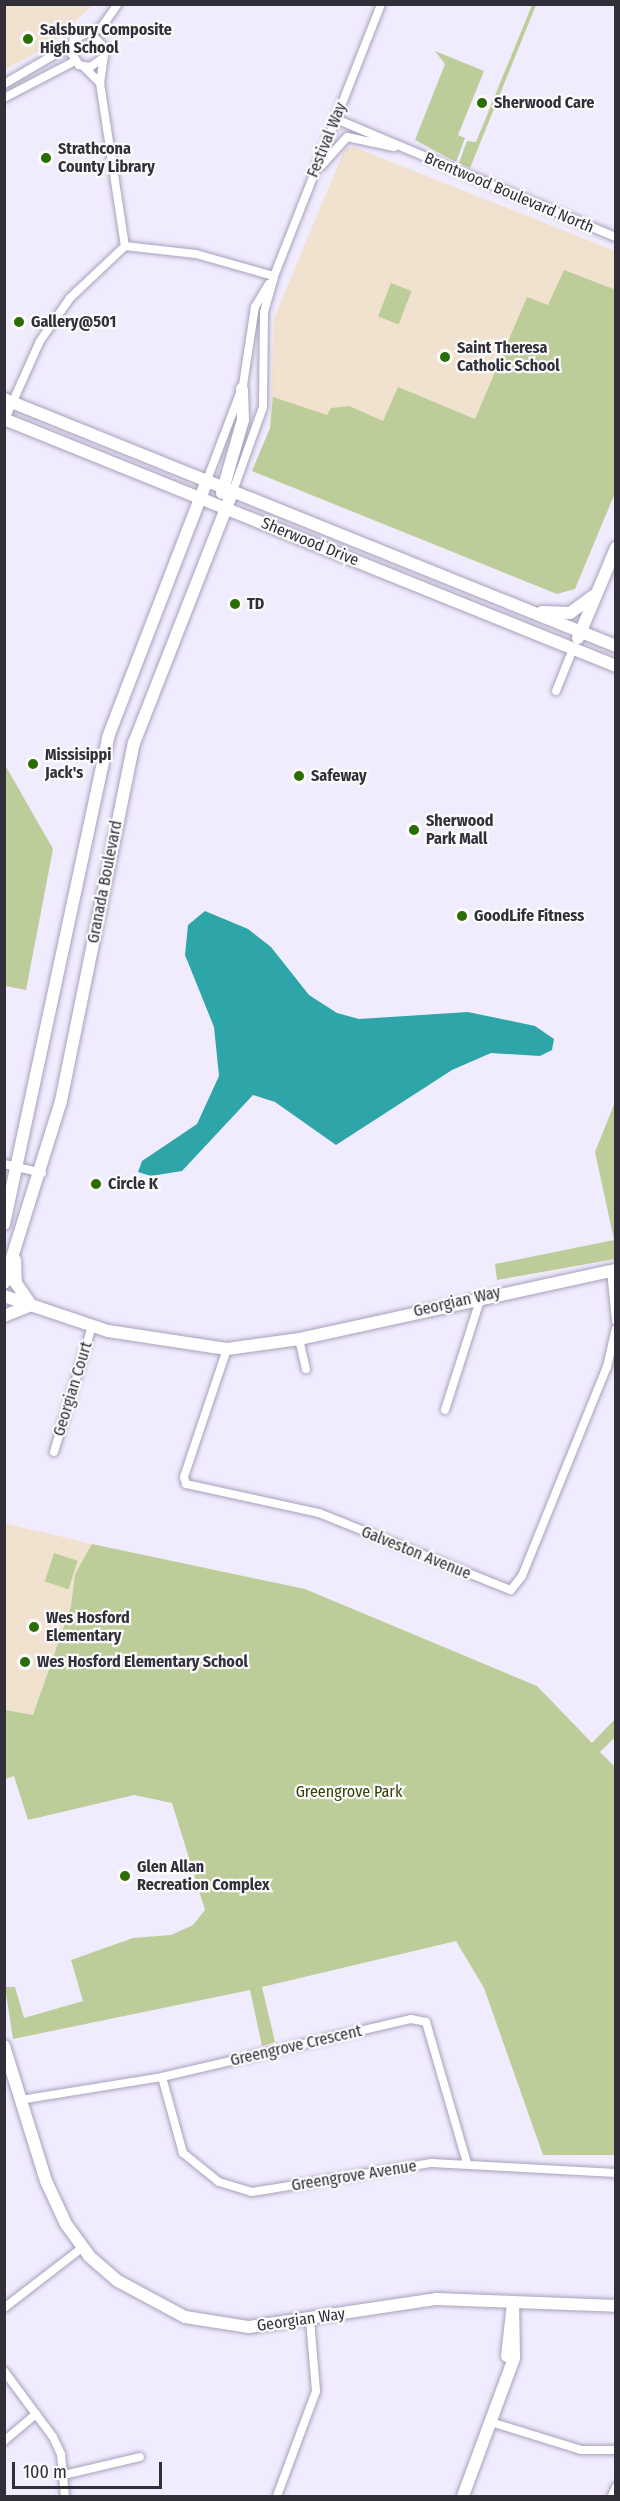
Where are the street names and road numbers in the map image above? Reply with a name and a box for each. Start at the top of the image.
street label: Festival Way [303,100,351,180]
street label: Brentwood Boulevard North [421,149,597,237]
street label: Sherwood Drive [258,514,362,570]
street label: Granada Boulevard [84,819,126,945]
street label: Georgian Way [412,1283,502,1321]
street label: Georgian Court [50,1339,96,1439]
street label: Galveston Avenue [358,1522,474,1584]
street label: Greengrove Crescent [228,2022,364,2070]
street label: Greengrove Avenue [290,2157,418,2195]
street label: Georgian Way [256,2304,346,2336]

